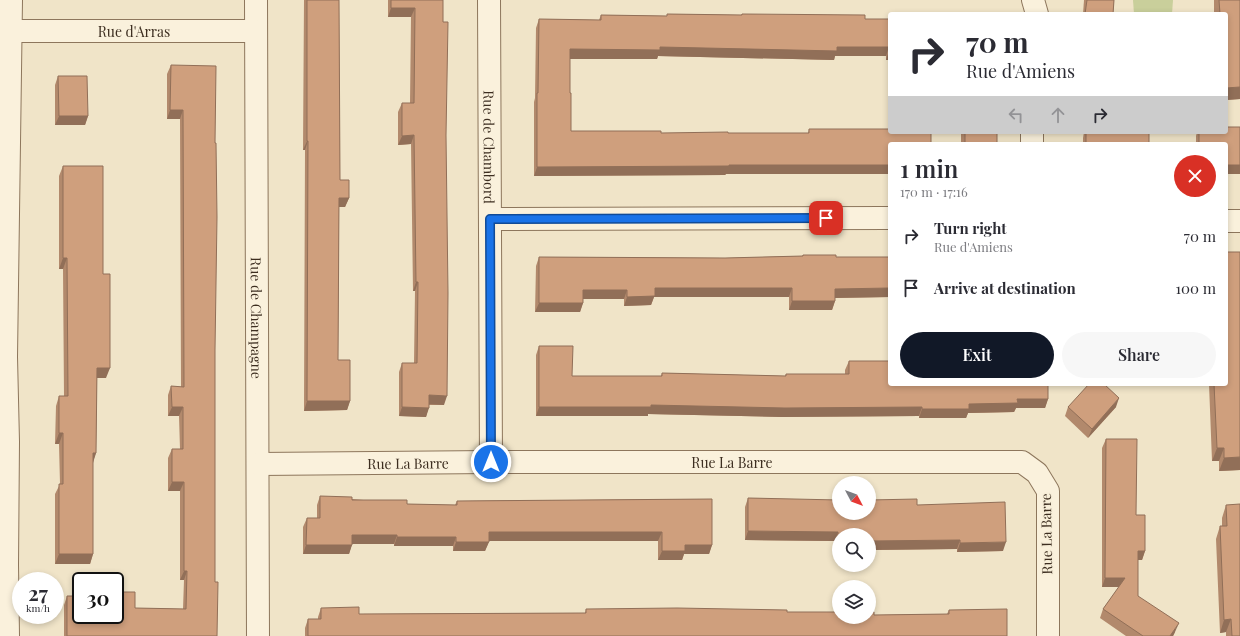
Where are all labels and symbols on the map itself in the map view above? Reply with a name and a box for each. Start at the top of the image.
street label: Rue d'Arras [98,22,170,41]
street label: Rue de Chambord [480,90,499,204]
pin [809,201,843,235]
street label: Rue de Champagne [247,257,267,379]
position arrow [470,441,512,483]
street label: Rue La Barre [367,453,449,473]
street label: Rue La Barre [691,453,773,472]
north arrow [832,476,876,520]
street label: Rue La Barre [1036,493,1056,575]
speed limit sign: 30 [72,572,124,624]

